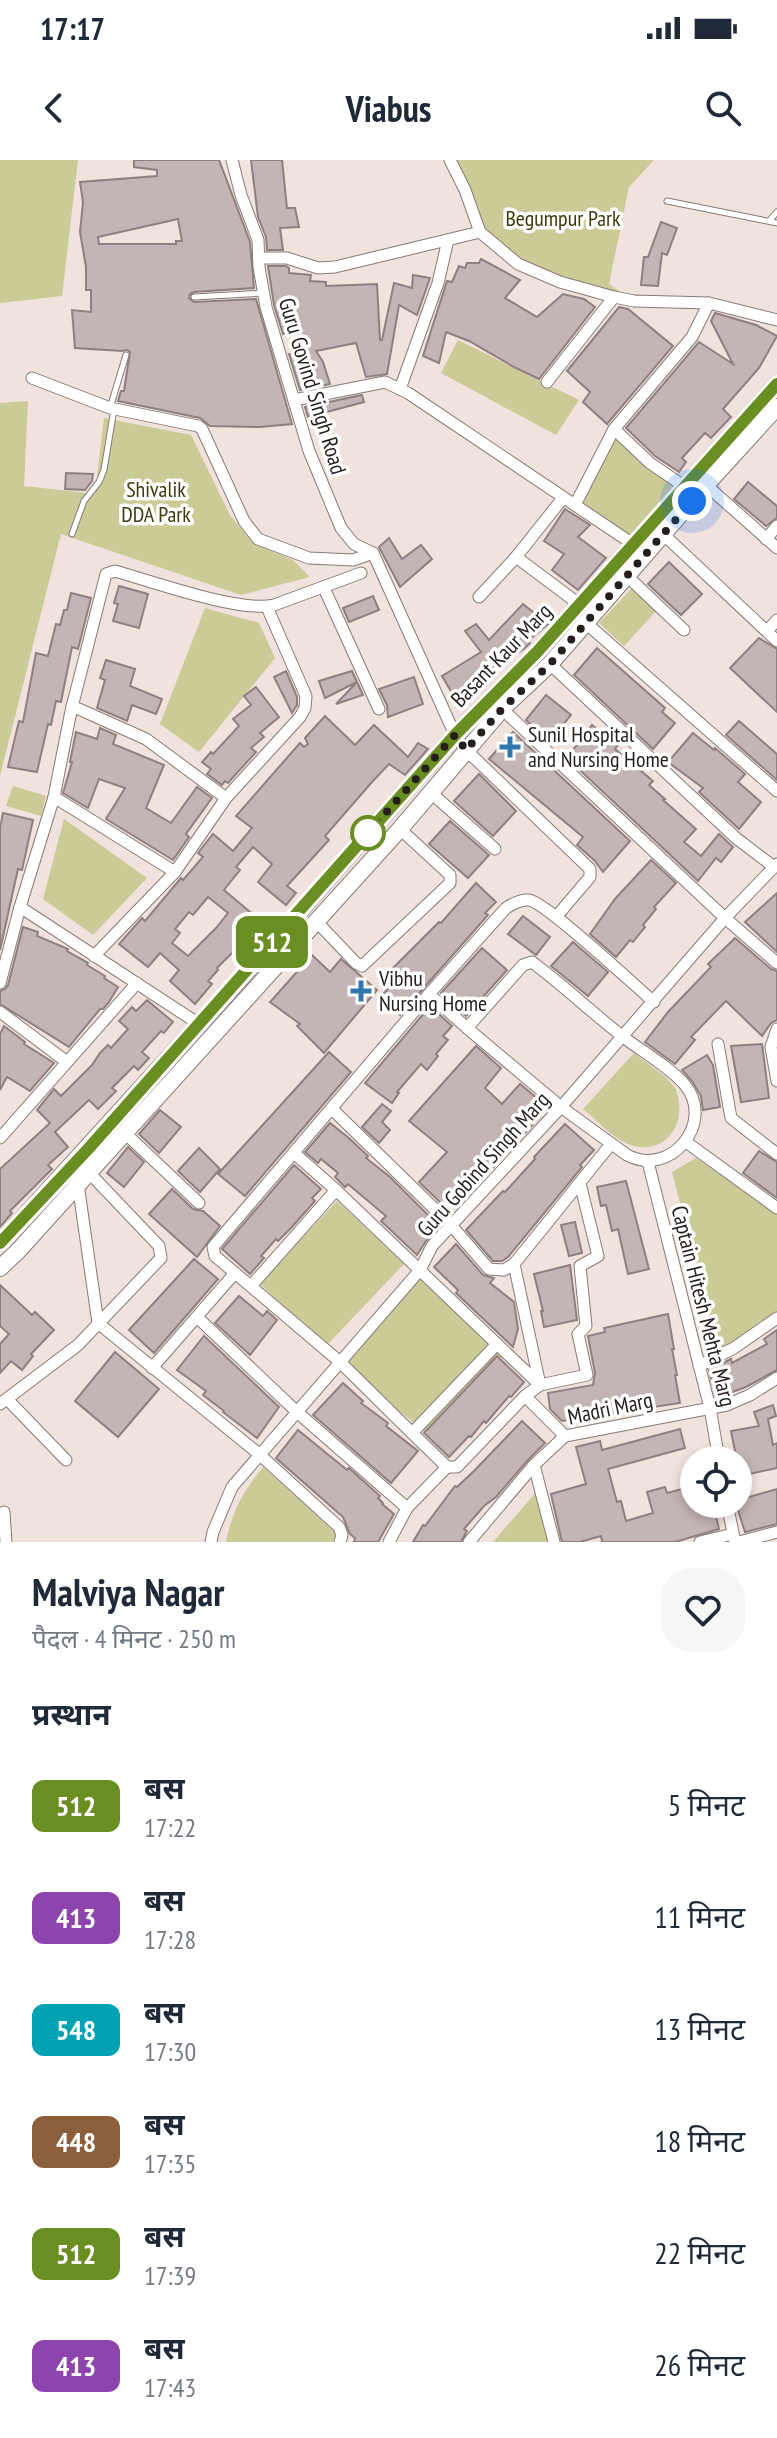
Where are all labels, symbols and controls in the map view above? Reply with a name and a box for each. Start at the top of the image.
text: 17:17 [40,9,105,48]
text: Viabus [346,85,431,132]
icon: back [32,86,76,130]
icon: search [701,86,745,130]
park label: Begumpur Park [505,204,621,232]
street label: Guru Govind Singh Road [273,294,353,478]
park label: Shivalik DDA Park [121,475,191,528]
your location [672,481,712,521]
street label: Basant Kaur Marg [445,597,557,713]
place label: Sunil Hospital and Nursing Home [528,720,669,773]
marker: Sunil Hospital and Nursing Home [499,736,521,758]
unlabelled marker [351,816,385,850]
line badge: 512 [226,916,318,968]
text: 512 [252,923,292,960]
place label: Vibhu Nursing Home [378,964,487,1017]
marker: Vibhu Nursing Home [350,980,372,1002]
street label: Guru Gobind Singh Marg [411,1086,555,1242]
street label: Captain Hitesh Mehta Marg [665,1203,743,1409]
street label: Madri Marg [565,1385,655,1431]
map controls [680,1446,752,1518]
button: locate [680,1446,752,1518]
text: Malviya Nagar [32,1567,224,1616]
button: heart [661,1568,745,1652]
text: पैदल · 4 मिनट · 250 m [32,1622,236,1655]
text: प्रस्थान [32,1694,111,1733]
text: बस [144,1768,185,1807]
text: 5 मिनट [668,1785,745,1824]
text: 512 [56,1787,96,1824]
text: 17:22 [144,1811,196,1844]
text: बस [144,1880,185,1919]
text: 11 मिनट [654,1897,745,1936]
text: 413 [56,1899,96,1936]
text: 17:28 [144,1923,196,1956]
text: बस [144,1992,185,2031]
text: 13 मिनट [654,2009,745,2048]
text: 548 [56,2011,96,2048]
text: 17:30 [144,2035,196,2068]
text: बस [144,2104,185,2143]
text: 18 मिनट [654,2121,745,2160]
text: 448 [56,2123,96,2160]
text: 17:35 [144,2147,196,2180]
text: बस [144,2216,185,2255]
text: 22 मिनट [654,2233,745,2272]
text: 512 [56,2235,96,2272]
text: 17:39 [144,2259,196,2292]
text: बस [144,2328,185,2367]
text: 26 मिनट [654,2345,745,2384]
text: 413 [56,2347,96,2384]
text: 17:43 [144,2371,196,2404]

